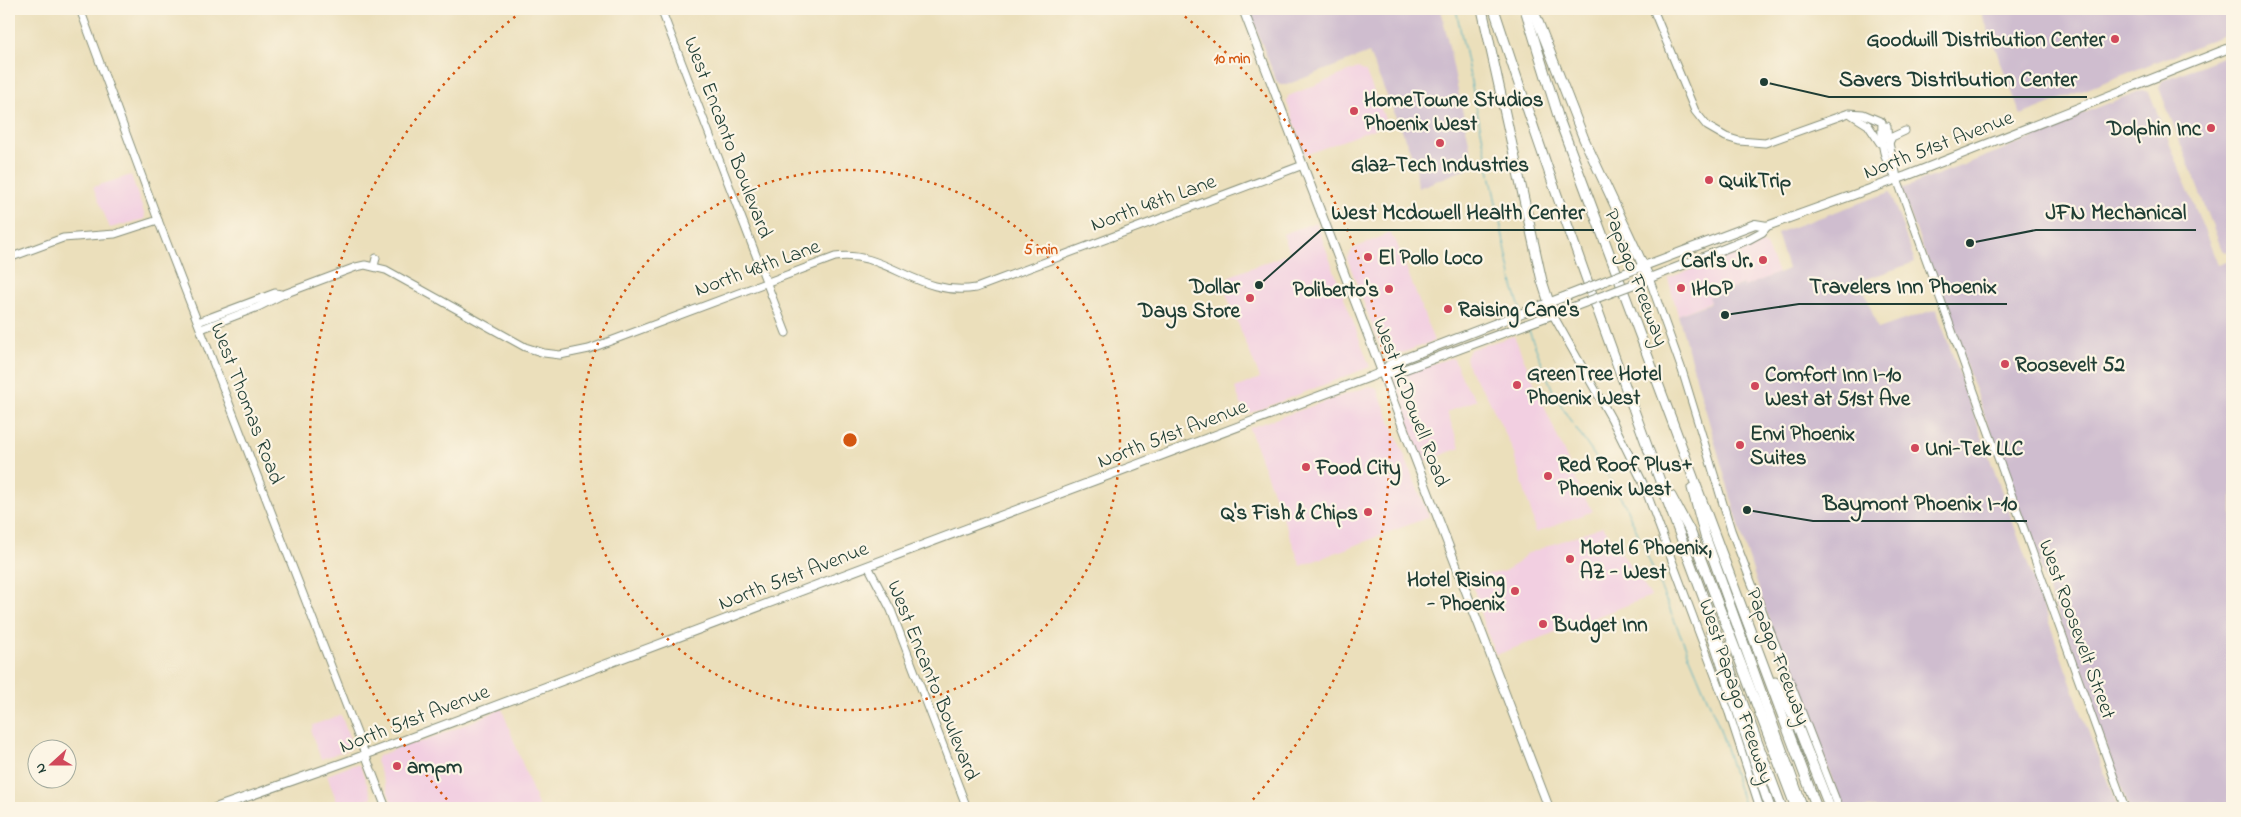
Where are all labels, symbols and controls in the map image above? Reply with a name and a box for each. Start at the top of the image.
place label: Goodwill Distribution Center [1866,26,2105,56]
street label: West Encanto Boulevard [675,33,779,243]
marker: Goodwill Distribution Center [2109,33,2121,45]
text: 10 min [1214,48,1251,70]
callout: Savers Distribution Center [1829,60,2087,97]
text: Savers Distribution Center [1839,65,2078,97]
place label: HomeTowne Studios Phoenix West [1364,86,1544,140]
street label: North 51st Avenue [1859,103,2019,188]
marker: HomeTowne Studios Phoenix West [1348,105,1360,117]
place label: Dolphin Inc [2106,115,2202,145]
marker: Dolphin Inc [2205,122,2217,134]
marker: Glaz-Tech Industries [1434,137,1446,149]
place label: Glaz-Tech Industries [1351,151,1529,181]
street label: North 48th Lane [1087,167,1221,240]
place label: QuikTrip [1719,167,1791,197]
marker: QuikTrip [1703,174,1715,186]
callout: West Mcdowell Health Center [1321,193,1594,230]
callout: JFN Mechanical [2036,193,2196,230]
text: West Mcdowell Health Center [1331,198,1586,230]
text: JFN Mechanical [2046,198,2187,230]
street label: Papago Freeway [1593,205,1675,351]
street label: North 48th Lane [691,232,825,305]
text: 5 min [1024,239,1059,261]
place label: El Pollo Loco [1378,244,1483,274]
place label: Carl's Jr. [1681,247,1754,277]
marker: El Pollo Loco [1362,251,1374,263]
marker: Carl's Jr. [1757,254,1769,266]
callout: Travelers Inn Phoenix [1799,267,2007,304]
text: Travelers Inn Phoenix [1809,272,1997,304]
place label: Dollar Days Store [1137,273,1241,329]
place label: IHOP [1691,275,1733,305]
place label: Poliberto's [1293,276,1379,306]
marker: IHOP [1675,282,1687,294]
marker: Poliberto's [1383,283,1395,295]
marker: Dollar Days Store [1244,292,1256,304]
place label: Raising Cane's [1458,296,1580,328]
marker: Raising Cane's [1442,303,1454,315]
street label: West McDowell Road [1364,314,1456,491]
street label: West Thomas Road [202,319,291,489]
place label: Roosevelt 52 [2015,351,2126,381]
marker: Roosevelt 52 [1999,358,2011,370]
place label: GreenTree Hotel Phoenix West [1527,360,1662,414]
place label: Comfort Inn I-10 West at 51st Ave [1765,361,1911,415]
marker: GreenTree Hotel Phoenix West [1511,379,1523,391]
marker: Comfort Inn I-10 West at 51st Ave [1749,380,1761,392]
street label: North 51st Avenue [1093,392,1253,477]
place label: Envi Phoenix Suites [1750,420,1855,474]
centre of rings [841,431,859,449]
place label: Uni-Tek LLC [1925,435,2024,465]
marker: Envi Phoenix Suites [1734,439,1746,451]
marker: Uni-Tek LLC [1909,442,1921,454]
place label: Red Roof Plus+ Phoenix West [1558,451,1693,505]
place label: Food City [1315,454,1401,486]
marker: Food City [1300,461,1312,473]
marker: Red Roof Plus+ Phoenix West [1542,470,1554,482]
callout: Baymont Phoenix I-10 [1813,484,2027,521]
text: Baymont Phoenix I-10 [1822,489,2018,522]
place label: Q's Fish & Chips [1221,499,1358,529]
marker: Q's Fish & Chips [1362,506,1374,518]
street label: North 51st Avenue [714,534,874,619]
place label: Motel 6 Phoenix, AZ - West [1580,534,1712,588]
street label: West Roosevelt Street [2030,536,2123,724]
marker: Motel 6 Phoenix, AZ - West [1564,553,1576,565]
place label: Hotel Rising - Phoenix [1407,566,1505,620]
street label: West Encanto Boulevard [878,576,986,786]
street label: Papago Freeway [1735,584,1817,730]
marker: Hotel Rising - Phoenix [1509,585,1521,597]
street label: West Papago Freeway [1688,595,1781,789]
place label: Budget Inn [1552,611,1648,643]
marker: Budget Inn [1537,618,1549,630]
street label: North 51st Avenue [335,677,495,762]
north arrow [28,740,78,790]
place label: ampm [407,753,462,783]
text: N [30,760,53,776]
marker: ampm [391,760,403,772]

